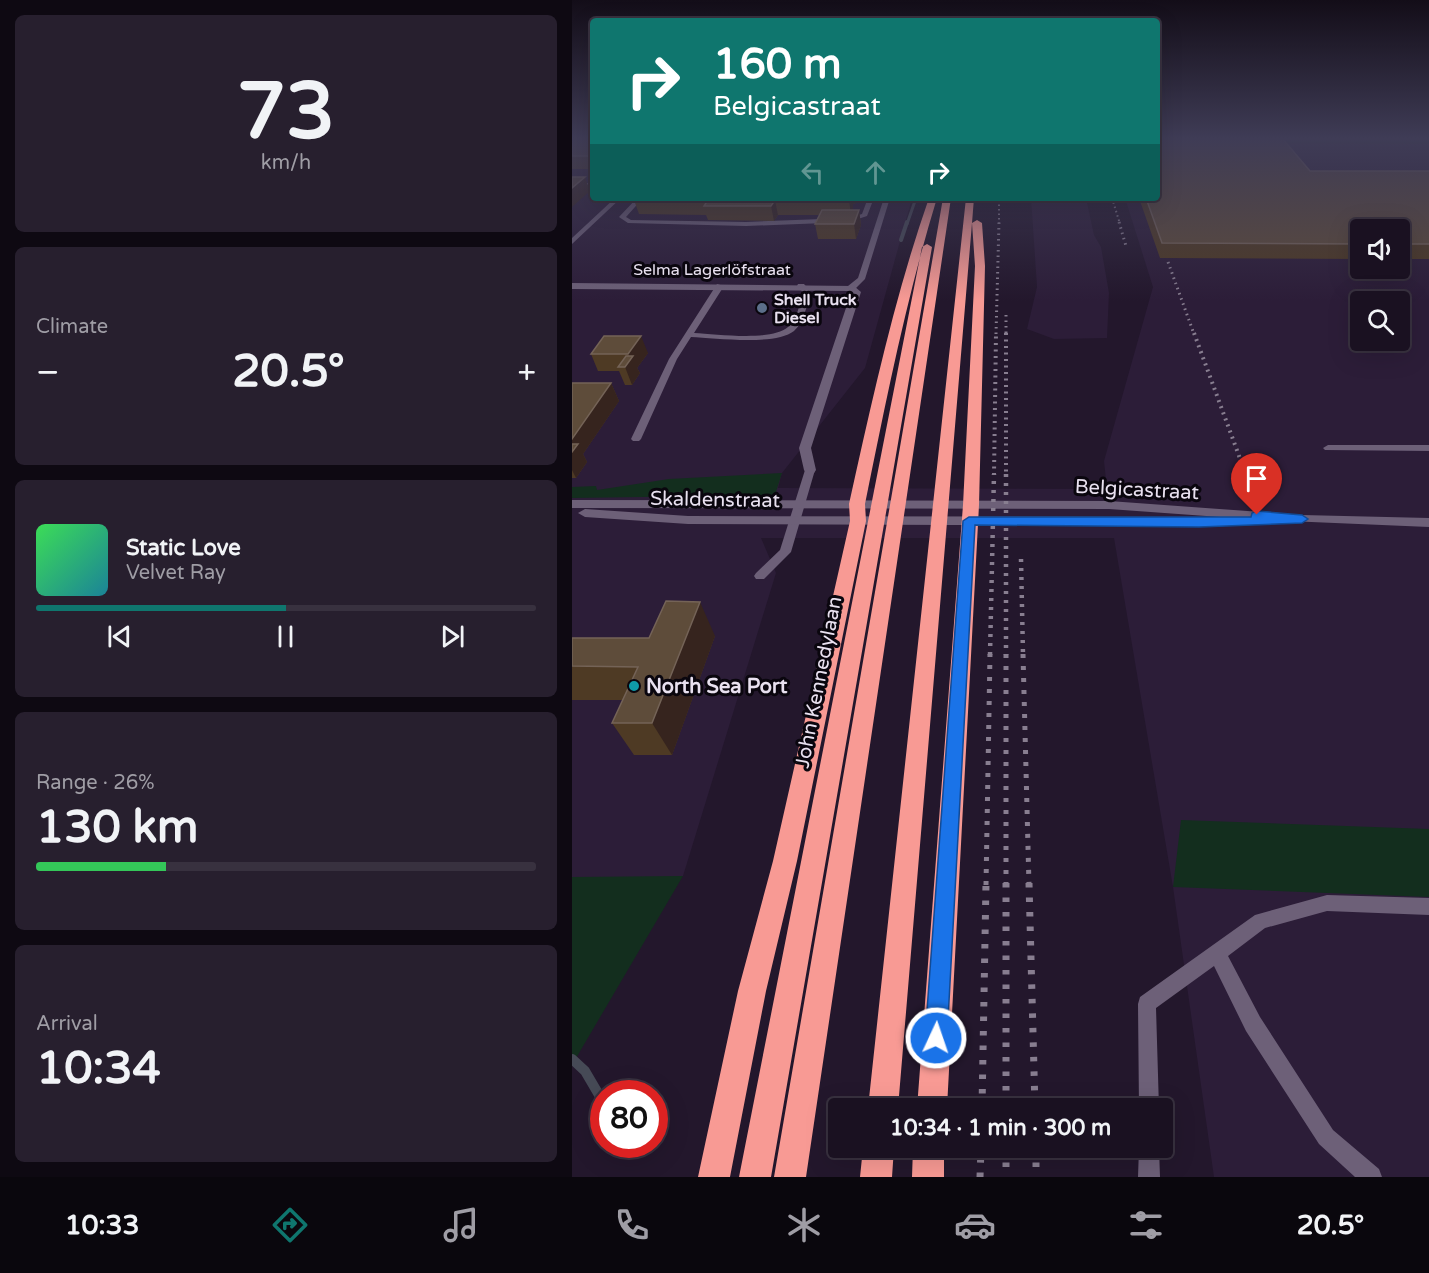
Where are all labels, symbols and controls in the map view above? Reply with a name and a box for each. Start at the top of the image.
text: 160 m [713,39,842,90]
icon: right [614,42,692,120]
text: 73 [237,65,335,159]
text: Belgicastraat [713,90,881,123]
text: km/h [261,151,311,175]
icon: left [796,156,829,189]
icon: ahead [859,156,892,189]
icon: right [922,156,955,189]
map controls [1350,219,1410,351]
button: sound [1350,219,1410,279]
street label: Selma Lagerlöfstraat [633,260,791,280]
place label: Shell Truck Diesel [774,290,857,328]
button: search [1350,291,1410,351]
marker: Shell Truck Diesel [755,301,769,315]
text: Climate [36,315,108,339]
text: 20.5° [232,345,345,399]
text: − [36,353,60,392]
text: + [517,353,536,392]
pin [1231,453,1282,515]
icon: arrive [1240,462,1273,495]
street label: Belgicastraat [1074,475,1200,505]
street label: Skaldenstraat [650,487,780,513]
text: Static Love [126,535,241,561]
text: Velvet Ray [126,561,226,585]
street label: John Kennedylaan [791,594,847,770]
icon: previous [103,620,136,653]
icon: pause [269,620,302,653]
icon: next [436,620,469,653]
place label: North Sea Port [646,675,788,699]
marker: North Sea Port [627,679,641,693]
text: Range · 26% [36,771,155,795]
text: 130 km [36,801,198,855]
position arrow [904,1006,968,1070]
text: Arrival [36,1012,98,1036]
text: 10:34 [36,1042,161,1096]
speed limit sign: 80 [590,1080,668,1158]
text: 10:34 · 1 min · 300 m [890,1115,1111,1141]
icon: directions [269,1204,311,1246]
icon: music [440,1204,482,1246]
icon: phone [611,1204,653,1246]
icon: climate [783,1204,825,1246]
icon: car [954,1204,996,1246]
icon: filters [1125,1204,1167,1246]
text: 10:33 [65,1209,140,1242]
text: 20.5° [1297,1209,1364,1242]

